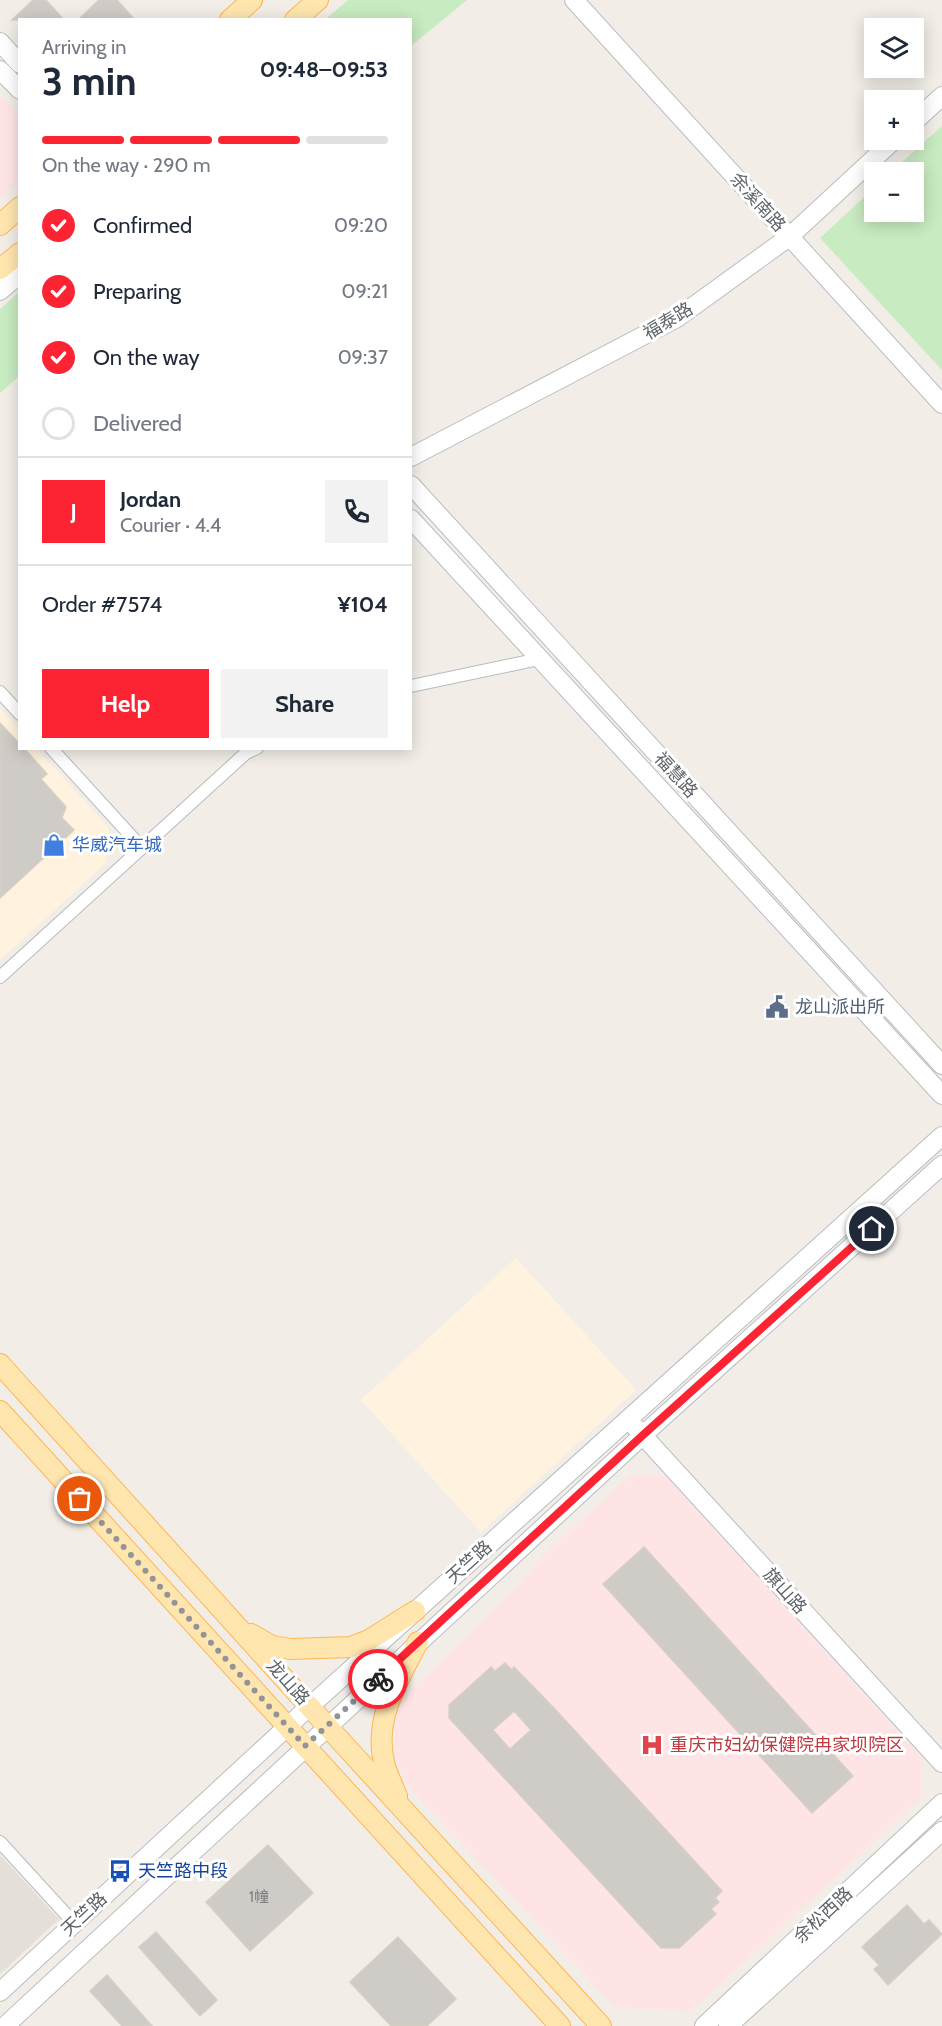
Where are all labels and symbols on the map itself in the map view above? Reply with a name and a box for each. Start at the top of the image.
street label: 余溪南路 [726,168,790,236]
street label: 福泰路 [639,298,697,344]
street label: 福慧路 [650,748,702,802]
shop icon: 华威汽车城 [41,832,67,858]
place label: 华威汽车城 [72,834,162,856]
public building icon: 龙山派出所 [764,994,790,1020]
place label: 龙山派出所 [795,996,885,1018]
pin [846,1203,897,1254]
pin [54,1473,105,1524]
street label: 天竺路 [442,1536,496,1588]
street label: 旗山路 [759,1564,811,1618]
courier [348,1649,408,1709]
street label: 龙山路 [262,1655,314,1709]
hospital icon: 重庆市妇幼保健院冉家坝院区 [639,1732,665,1758]
place label: 重庆市妇幼保健院冉家坝院区 [670,1734,904,1756]
bus stop icon: 天竺路中段 [107,1858,133,1884]
place label: 天竺路中段 [138,1860,228,1882]
street label: 余松西路 [789,1882,857,1948]
street label: 天竺路 [57,1888,111,1940]
house number: 1幢 [249,1888,269,1906]

